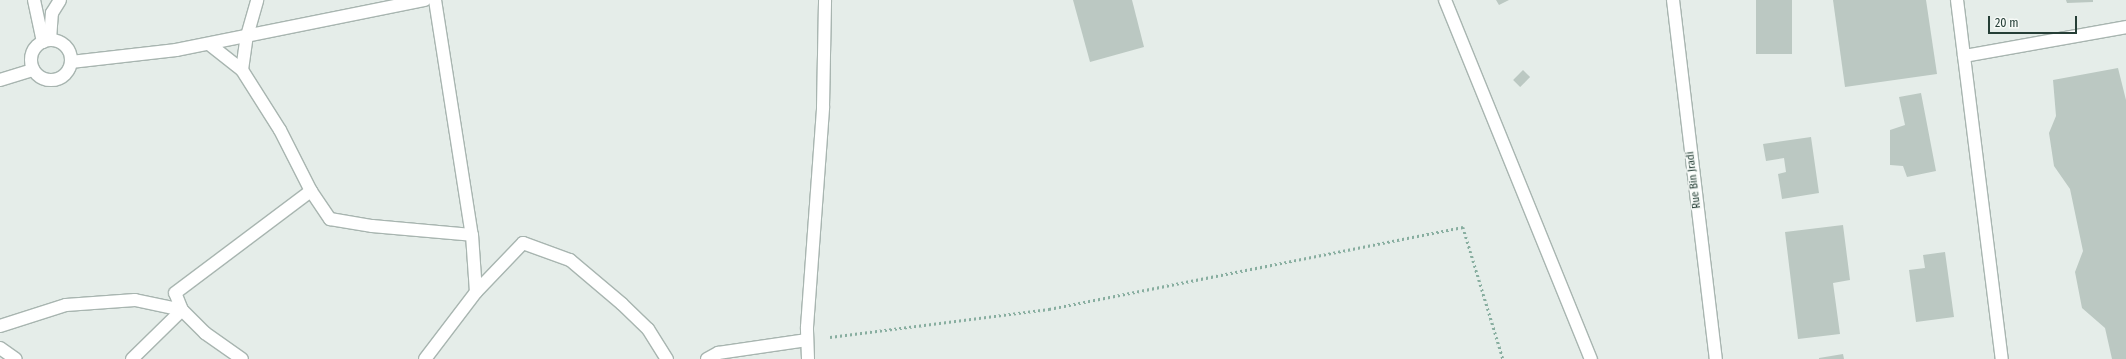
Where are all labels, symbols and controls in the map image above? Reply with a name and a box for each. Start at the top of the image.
scale bar [1990,8,2079,34]
text: 20 m [1995,16,2019,30]
street label: Rue Bin Jradi [1684,151,1704,209]

